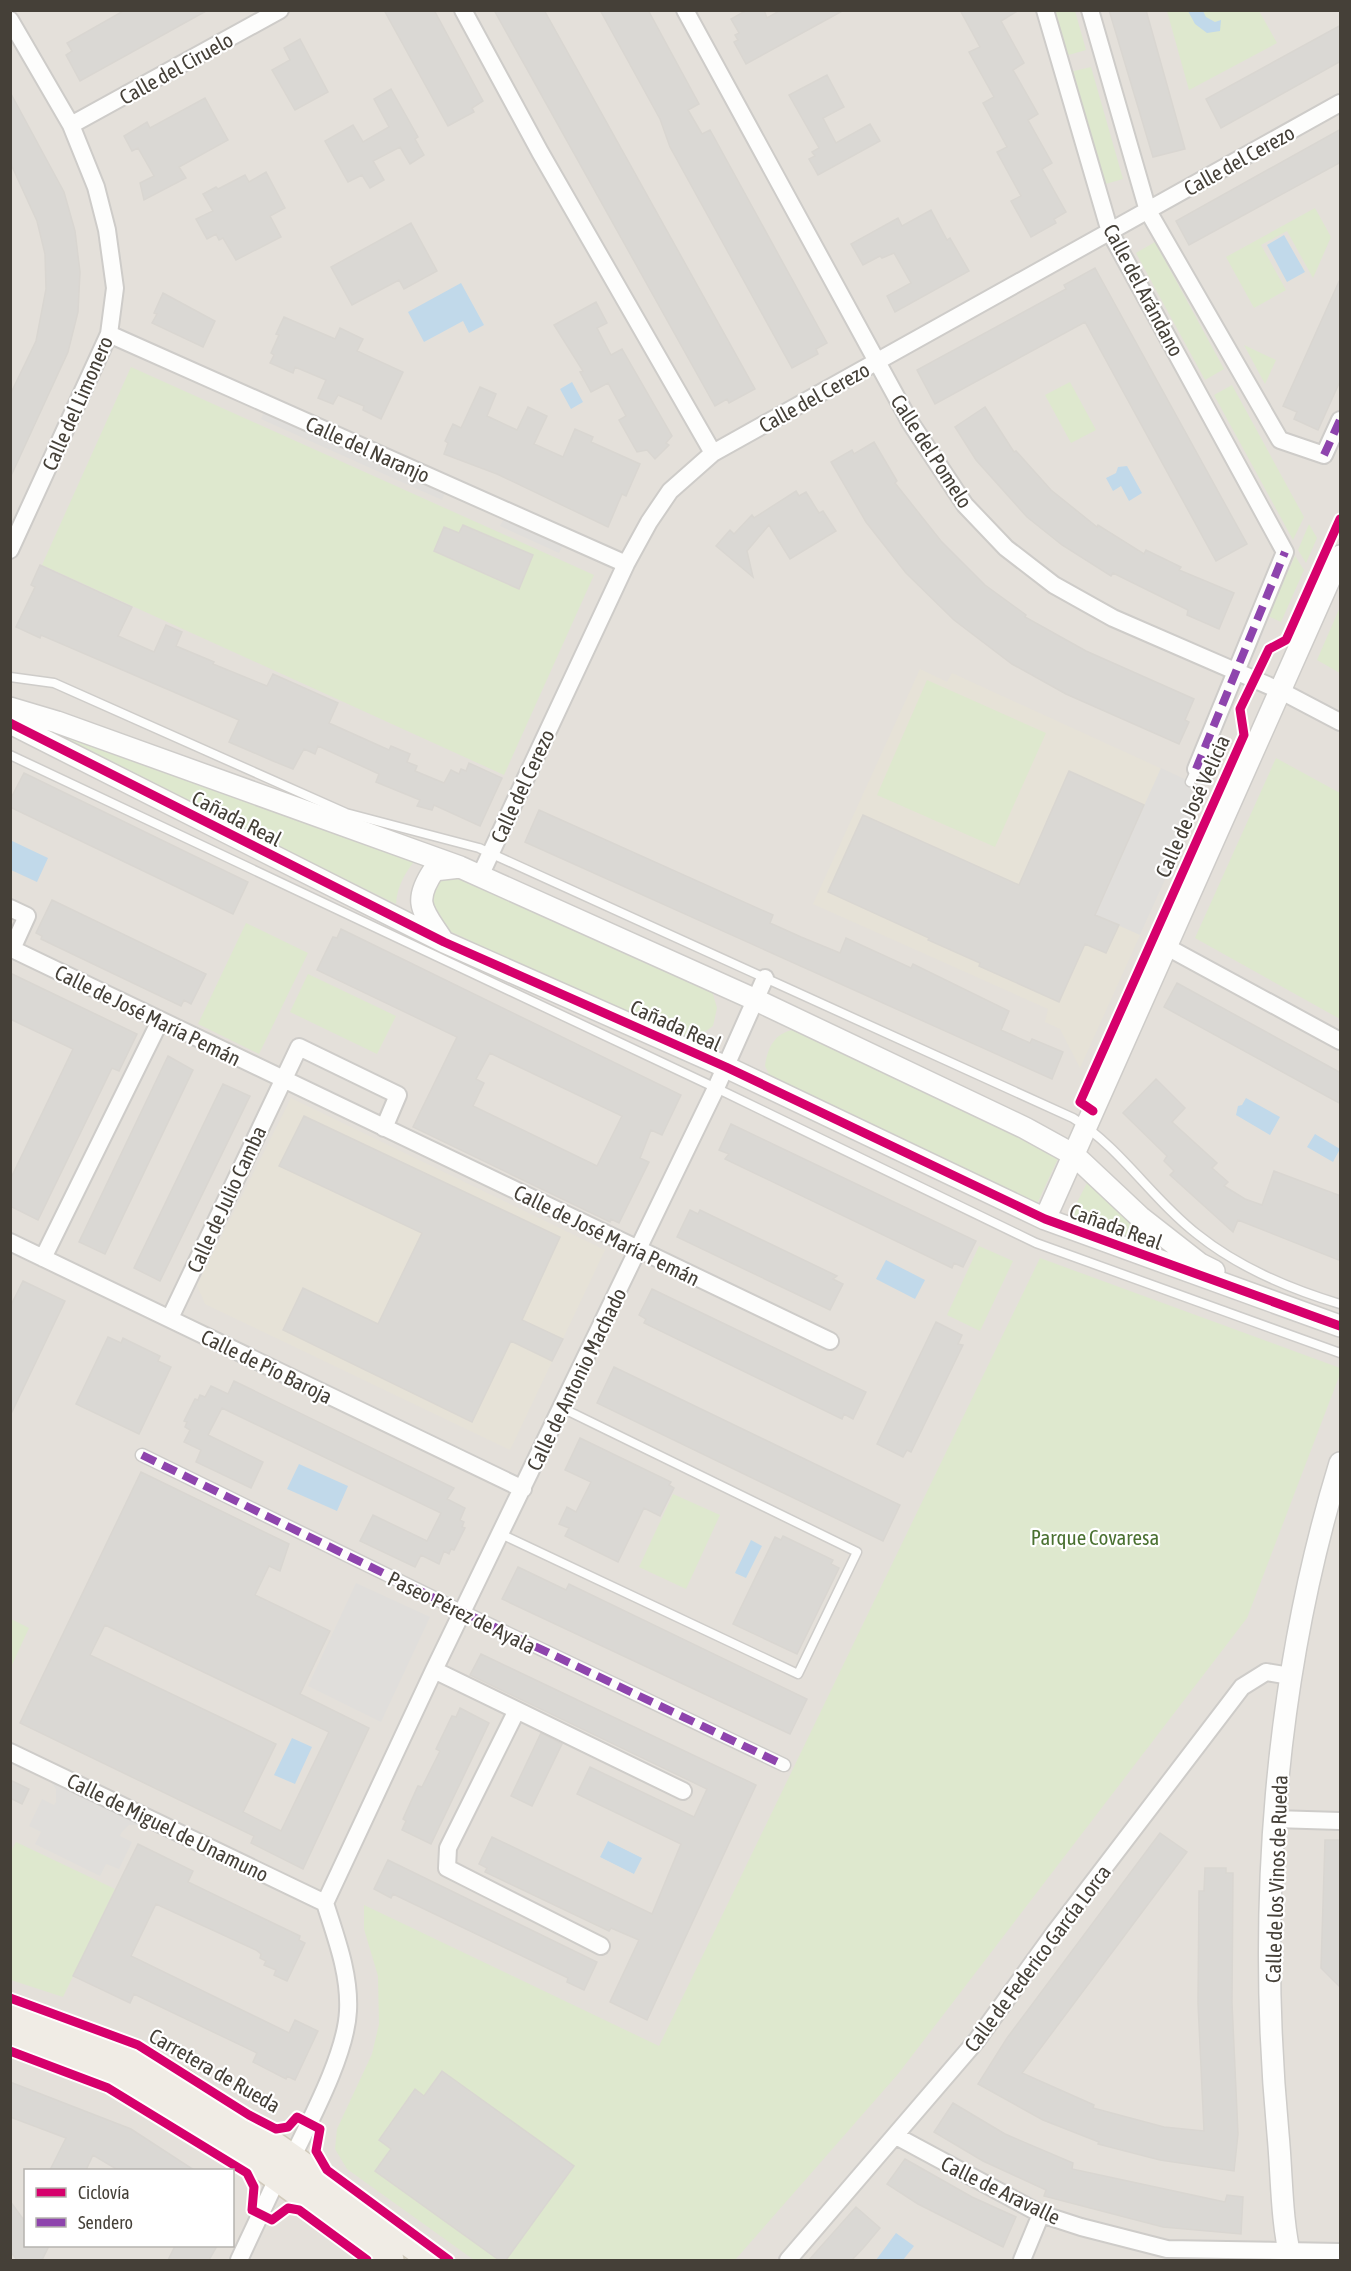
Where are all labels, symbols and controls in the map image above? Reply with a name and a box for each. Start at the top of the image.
street label: Calle del Ciruelo [115,27,237,109]
street label: Calle del Cerezo [1180,120,1298,200]
street label: Calle del Arándano [1099,220,1189,360]
street label: Calle del Limonero [37,332,117,474]
street label: Calle del Cerezo [755,357,873,437]
street label: Calle del Pomelo [886,390,978,512]
street label: Calle del Naranjo [302,411,434,487]
street label: Calle del Cerezo [485,725,559,847]
street label: Calle de José Velicia [1150,731,1234,881]
street label: Cañada Real [188,785,286,851]
street label: Calle de José María Pemán [51,960,245,1070]
street label: Cañada Real [627,994,726,1056]
street label: Calle de Julio Camba [182,1122,270,1276]
street label: Calle de José María Pemán [510,1180,704,1290]
street label: Cañada Real [1066,1198,1166,1254]
street label: Calle de Antonio Machado [521,1284,631,1474]
street label: Calle de Pío Baroja [198,1324,336,1408]
park label: Parque Covaresa [1031,1525,1159,1549]
street label: Paseo Pérez de Ayala [384,1566,540,1658]
street label: Calle de Miguel de Unamuno [63,1768,273,1886]
street label: Calle de los Vinos de Rueda [1260,1775,1292,1983]
street label: Calle de Federico García Lorca [959,1860,1115,2056]
street label: Carretera de Rueda [145,2023,285,2117]
street label: Calle de Aravalle [938,2151,1064,2229]
legend [24,2169,234,2247]
text: Ciclovía [78,2182,130,2203]
text: Sendero [78,2212,133,2233]

